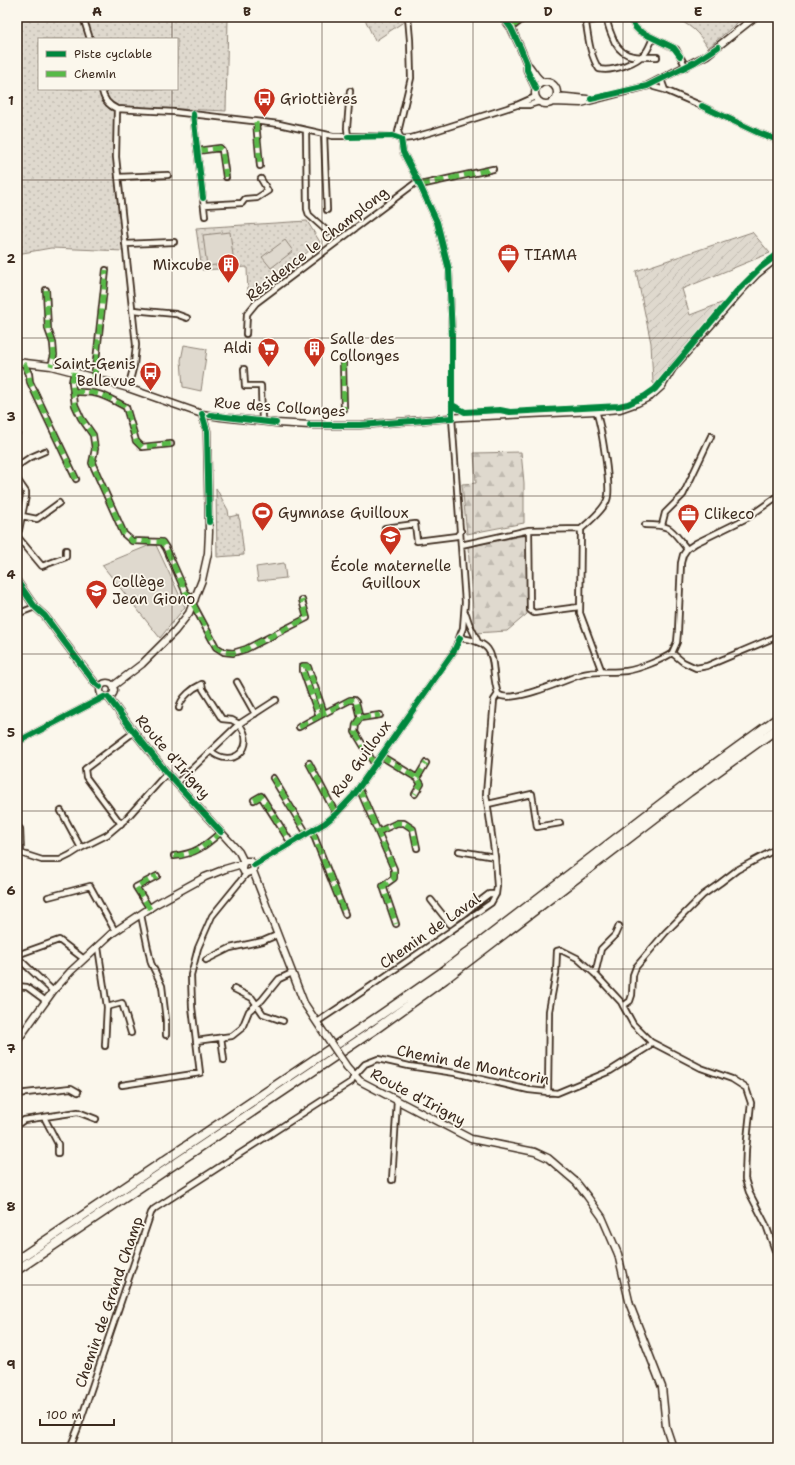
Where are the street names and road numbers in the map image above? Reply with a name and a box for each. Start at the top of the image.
street label: Résidence le Champlong [242,182,392,306]
street label: Rue des Collonges [213,392,347,422]
street label: Route d'Irigny [131,711,215,803]
street label: Rue Guilloux [326,716,396,802]
street label: Chemin de Laval [376,888,485,973]
street label: Chemin de Montcorin [395,1040,551,1090]
street label: Route d'Irigny [367,1063,469,1131]
street label: Chemin de Grand Champ [70,1214,148,1390]

